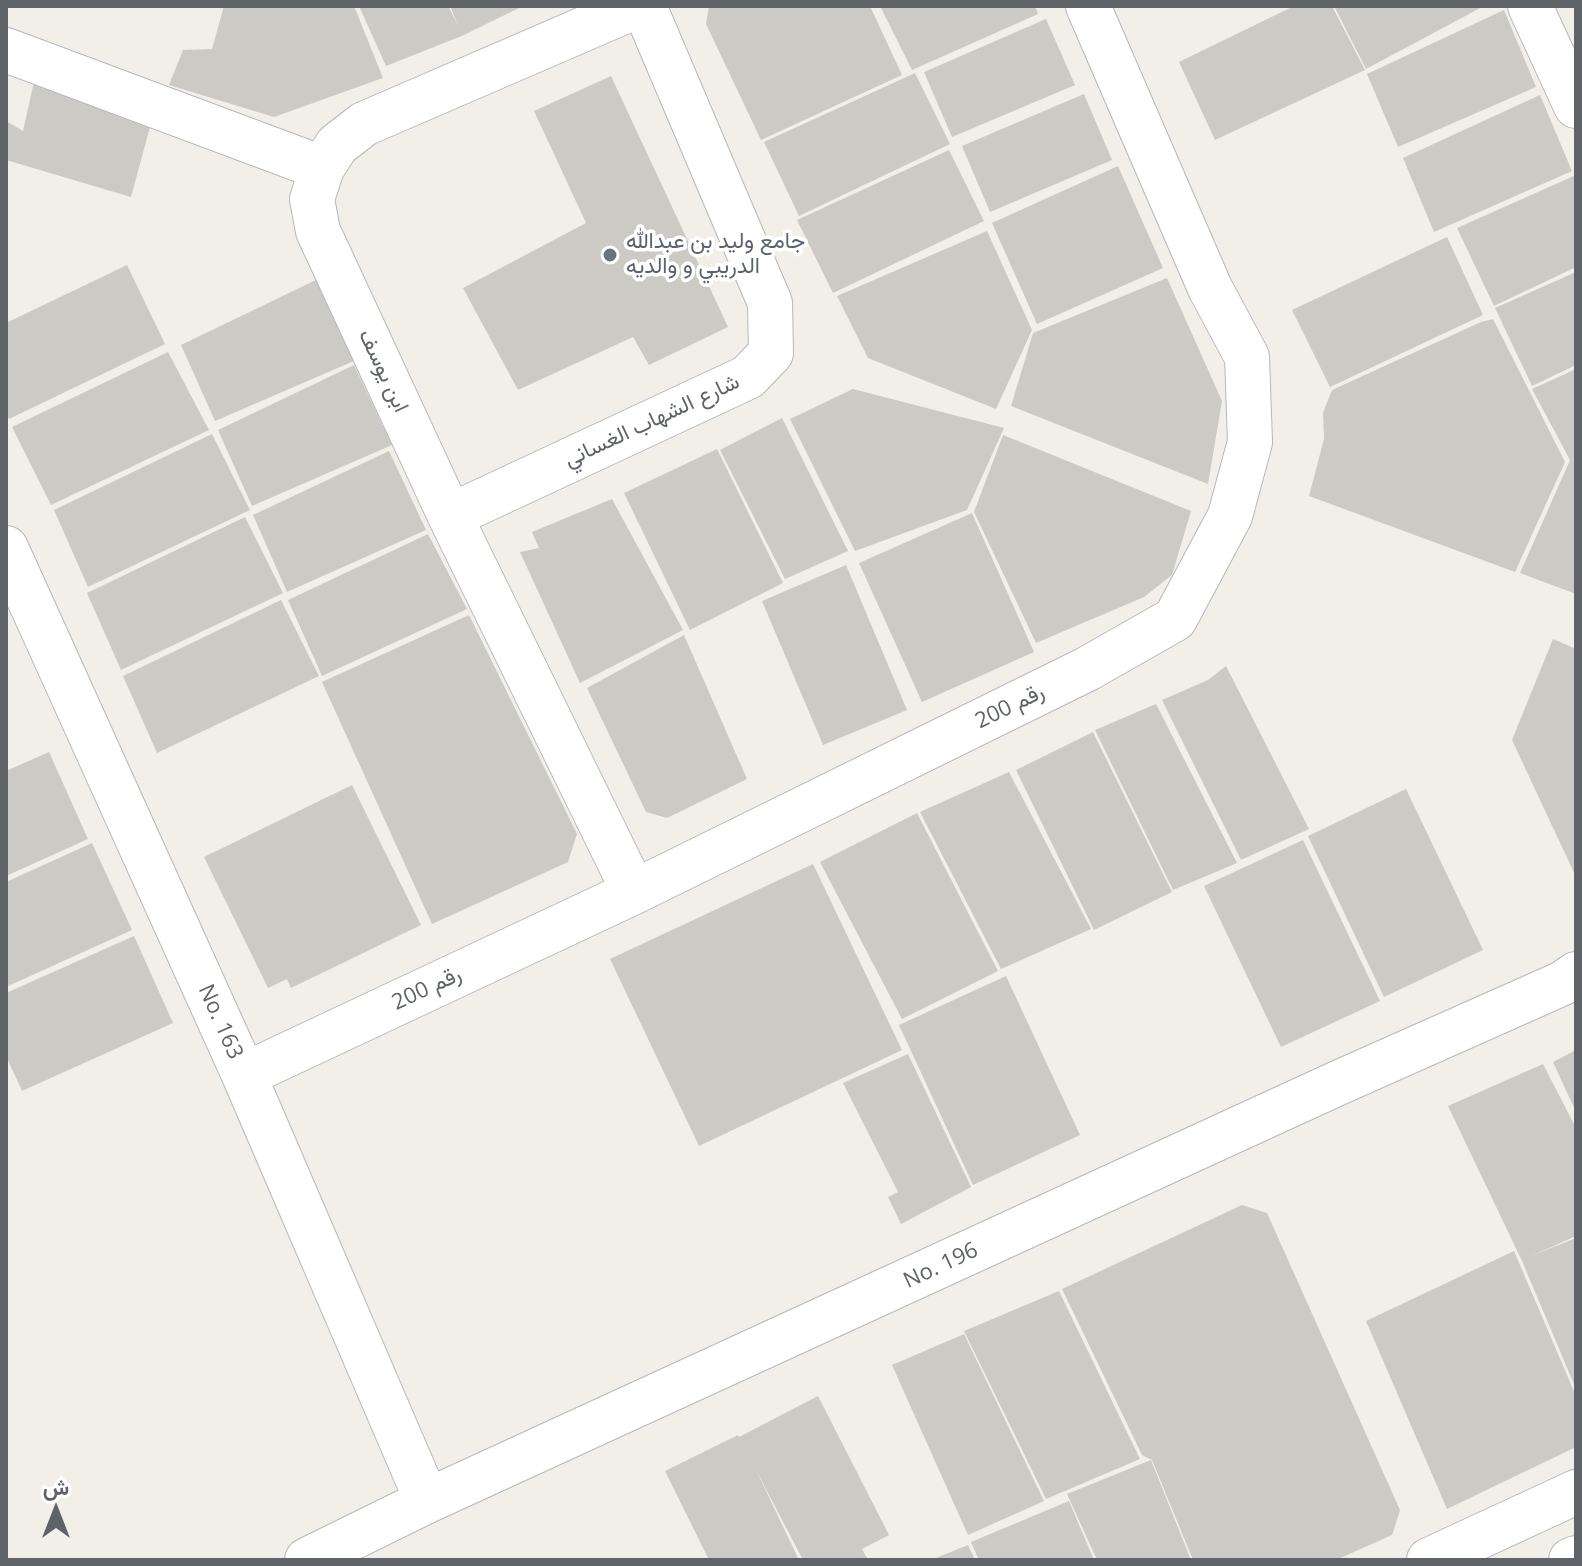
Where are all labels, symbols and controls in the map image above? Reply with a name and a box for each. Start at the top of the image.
place label: جامع وليد بن عبدالله الدريبي و والديه [626,229,805,280]
marker: جامع وليد بن عبدالله الدريبي و والديه [601,246,619,264]
street label: ابن يوسف [352,325,414,417]
street label: شارع الشهاب الغساني [560,369,744,473]
street label: رقم 200 [971,679,1049,735]
street label: رقم 200 [388,962,466,1016]
street label: No. 163 [192,981,248,1063]
street label: No. 196 [900,1237,982,1295]
north arrow [16,1470,96,1550]
text: ش [43,1471,69,1501]

